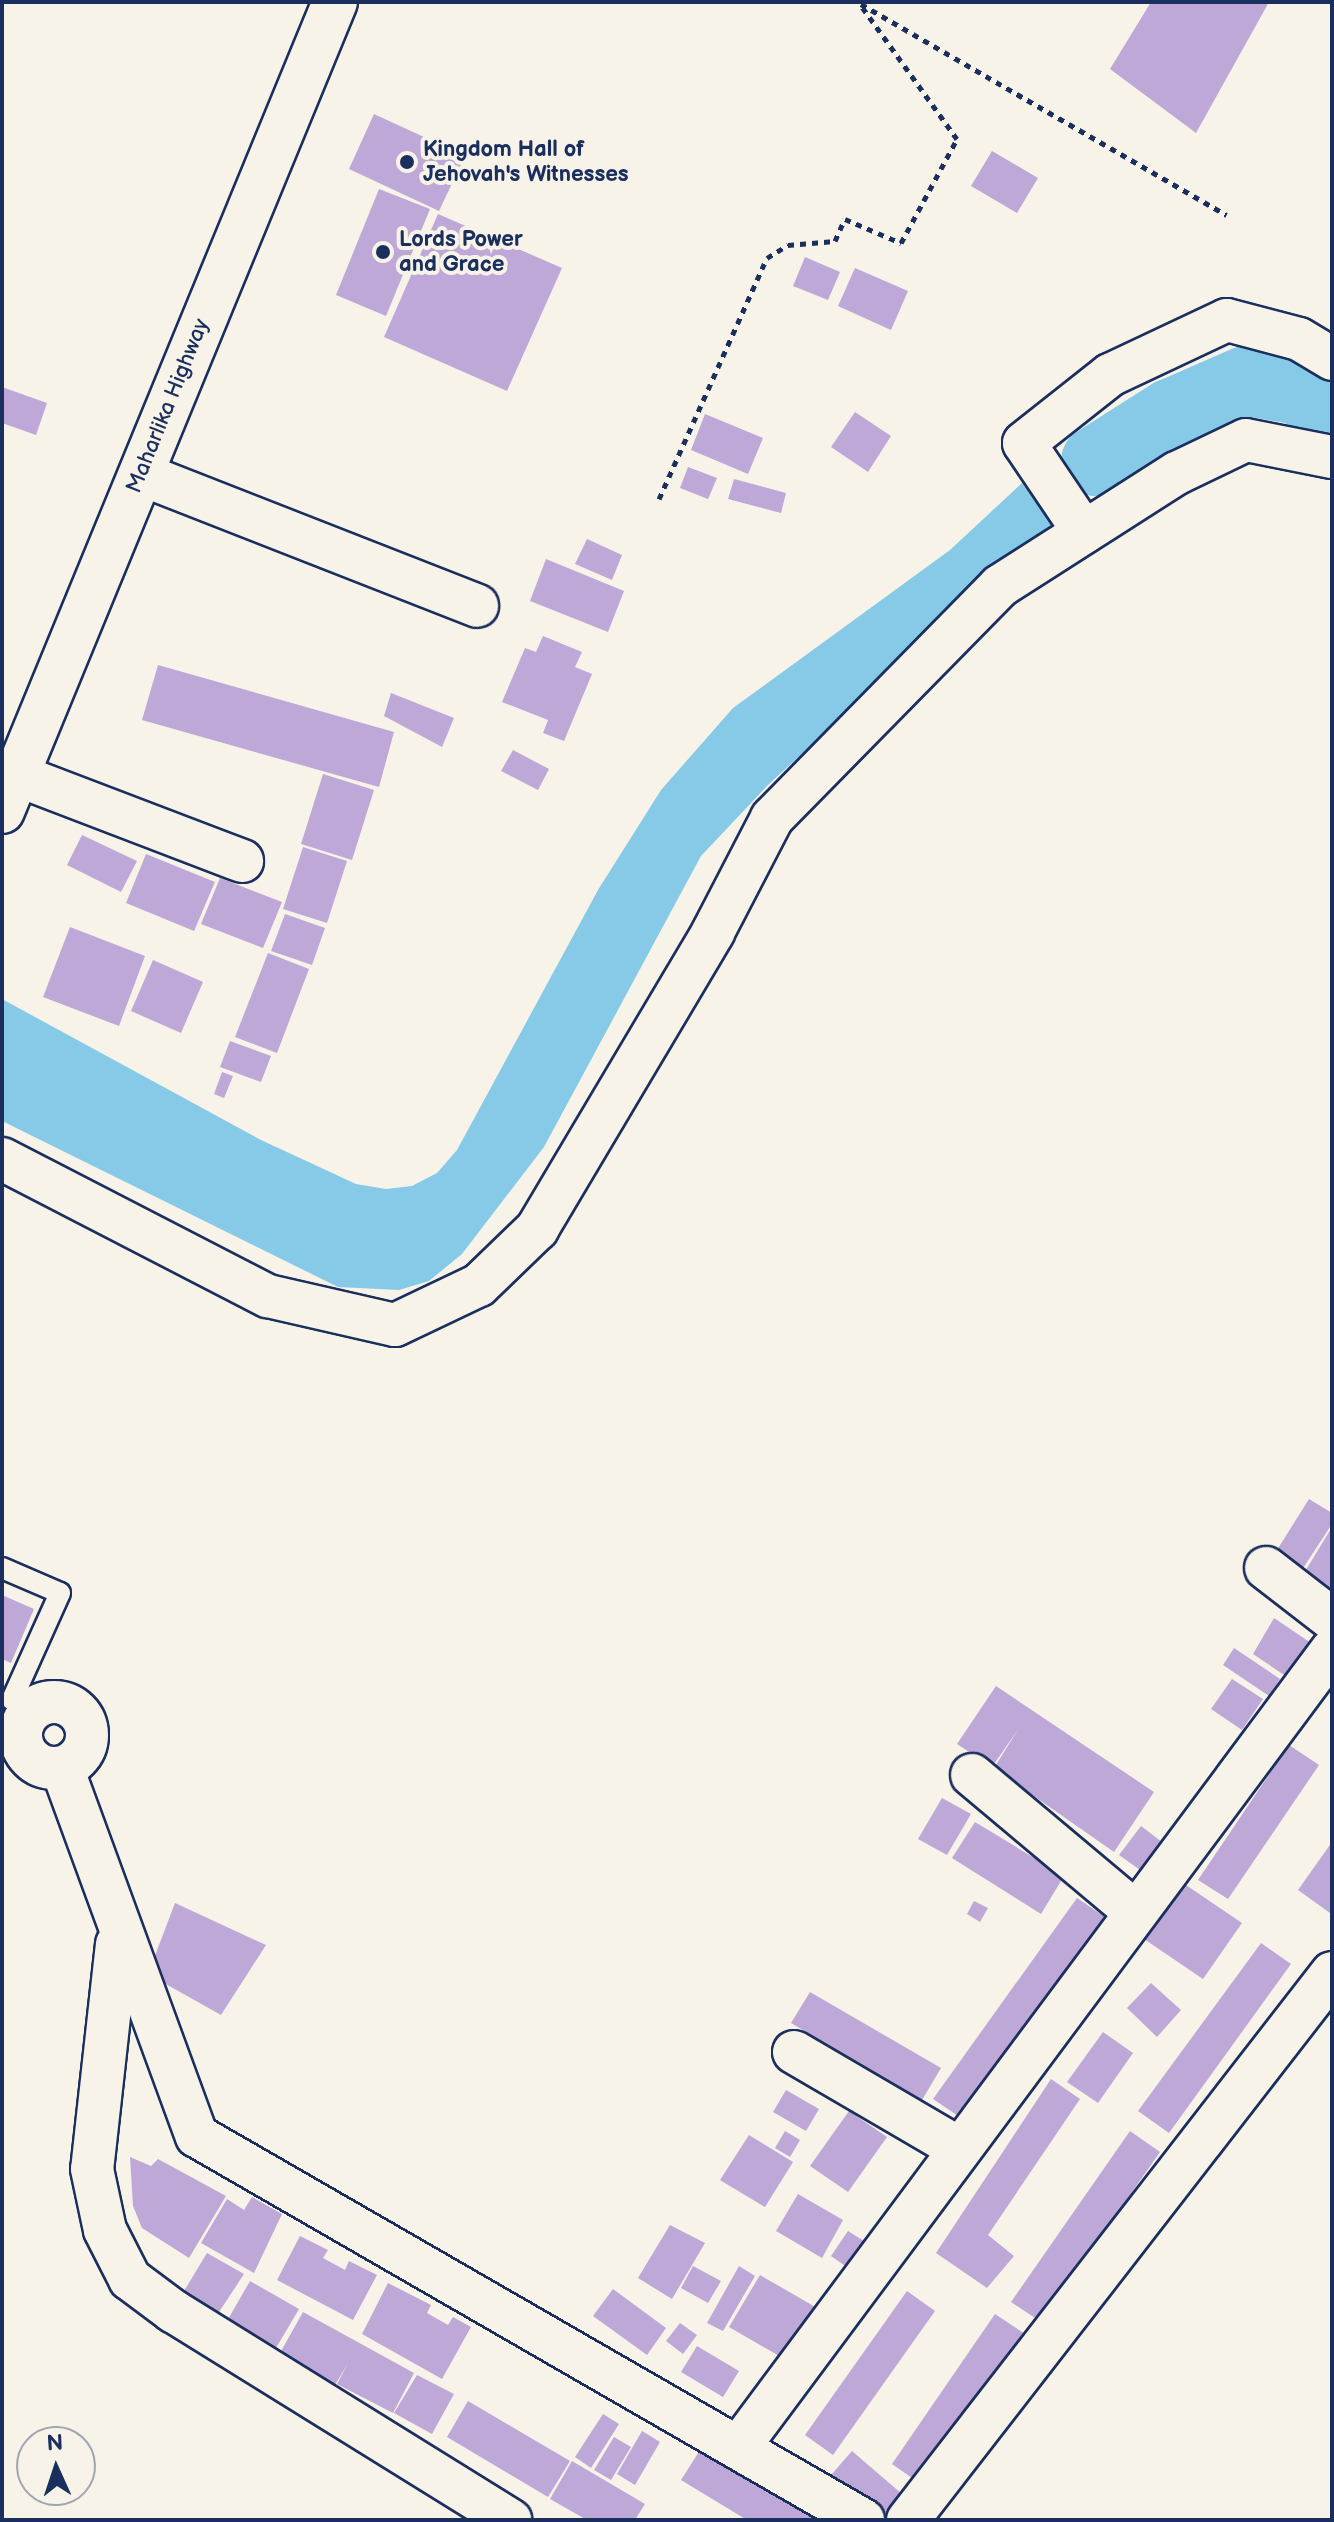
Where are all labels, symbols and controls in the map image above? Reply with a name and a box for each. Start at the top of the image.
place label: Kingdom Hall of Jehovah's Witnesses [423,136,629,188]
marker: Kingdom Hall of Jehovah's Witnesses [398,153,416,171]
place label: Lords Power and Grace [399,226,523,278]
marker: Lords Power and Grace [374,243,392,261]
street label: Maharlika Highway [121,315,215,497]
north arrow [16,2426,96,2506]
text: N [46,2430,64,2457]

